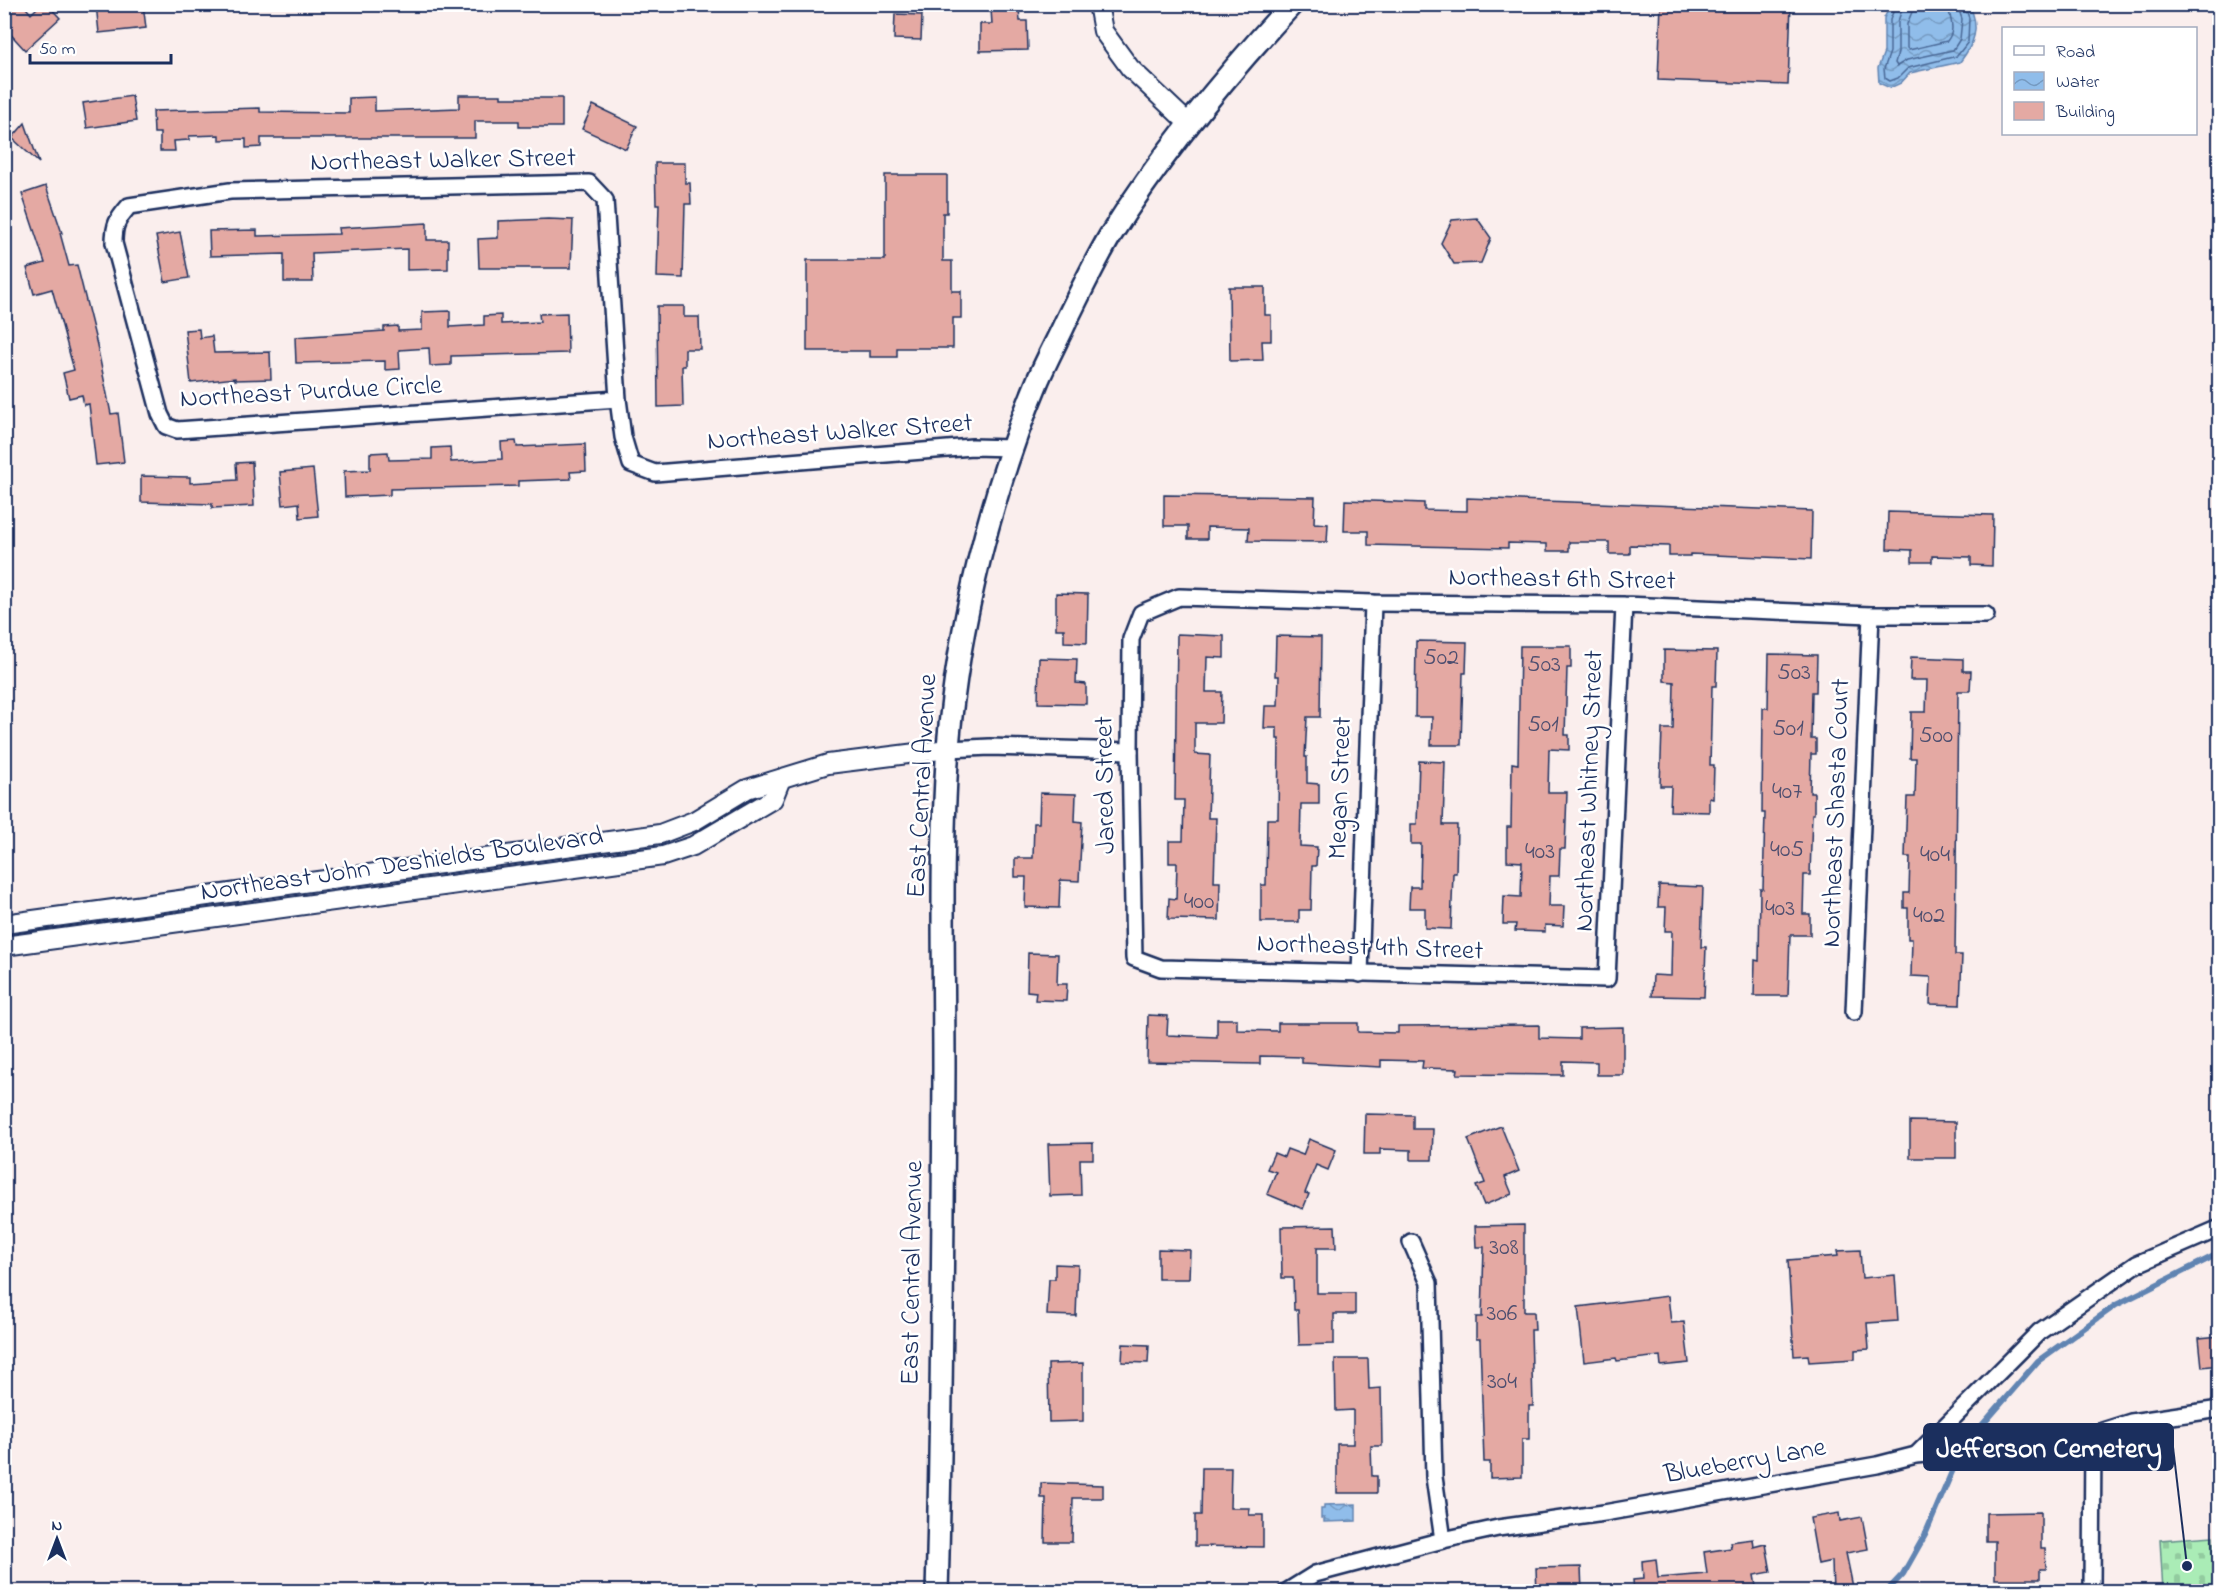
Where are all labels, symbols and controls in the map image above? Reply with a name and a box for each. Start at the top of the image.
scale bar [30,27,171,65]
legend [2002,27,2197,135]
text: 50 m [39,37,76,63]
text: Road [2056,40,2095,66]
text: Water [2056,70,2100,96]
text: Building [2055,100,2115,127]
street label: Northeast Walker Street [310,139,576,183]
street label: Northeast Purdue Circle [179,367,444,419]
street label: Northeast Walker Street [706,404,974,462]
street label: Northeast 6th Street [1448,559,1676,601]
house number: 502 [1423,641,1459,676]
house number: 503 [1527,648,1561,683]
street label: Northeast Whitney Street [1566,650,1614,932]
house number: 503 [1777,656,1811,691]
street label: East Central Avenue [898,672,948,899]
street label: Northeast Shasta Court [1813,678,1861,948]
house number: 501 [1527,708,1559,743]
house number: 501 [1772,712,1804,747]
street label: Jared Street [1085,716,1127,854]
street label: Megan Street [1319,716,1363,860]
house number: 500 [1919,719,1953,754]
house number: 407 [1772,775,1802,810]
street label: Northeast John Deshields Boulevard [198,817,606,913]
house number: 405 [1770,833,1804,868]
house number: 403 [1525,835,1555,870]
house number: 404 [1920,838,1950,873]
house number: 400 [1184,885,1214,920]
house number: 403 [1765,892,1795,927]
house number: 402 [1913,899,1945,934]
street label: Northeast 4th Street [1256,925,1484,971]
street label: East Central Avenue [892,1159,934,1386]
house number: 308 [1489,1231,1519,1266]
house number: 306 [1487,1297,1518,1332]
house number: 304 [1487,1365,1517,1400]
callout: Jefferson Cemetery [1924,1424,2173,1470]
street label: Blueberry Lane [1660,1428,1830,1496]
text: Jefferson Cemetery [1936,1430,2162,1471]
north arrow [27,1509,87,1569]
text: N [52,1514,63,1538]

